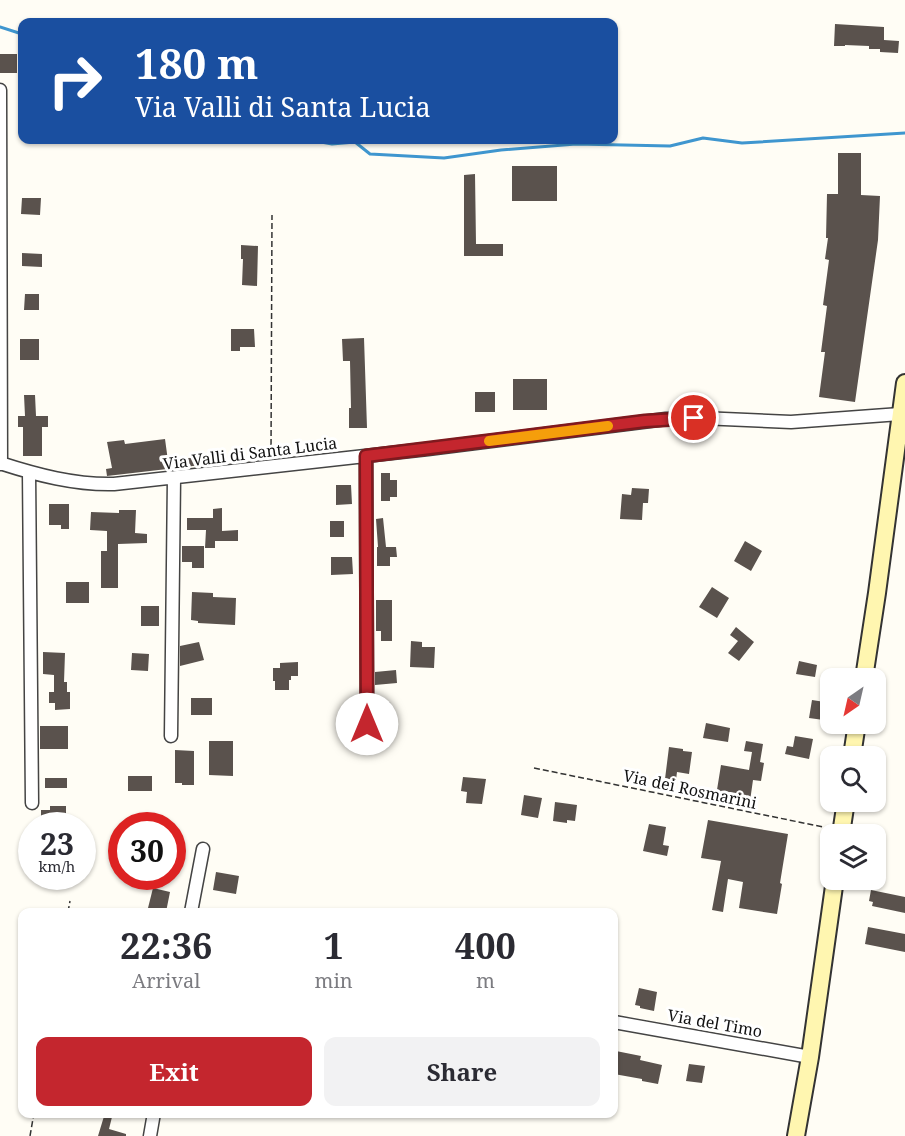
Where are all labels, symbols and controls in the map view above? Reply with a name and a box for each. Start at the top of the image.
text: 180 m [135,34,259,91]
icon: right [36,42,114,120]
text: Via Valli di Santa Lucia [135,88,431,125]
pin [668,392,719,443]
icon: arrive [677,401,710,434]
street label: Via Valli di Santa Lucia [162,431,338,475]
north arrow [820,668,886,734]
map controls [820,668,886,890]
position arrow [335,692,399,756]
button: search [820,746,886,812]
street label: Via dei Rosmarini [621,764,759,814]
speed limit sign: 30 [108,812,186,890]
text: 23 [40,823,74,864]
button: layers [820,824,886,890]
text: km/h [39,856,75,876]
text: 22:36 [120,921,212,970]
text: 1 [323,921,344,970]
text: 400 [455,921,516,970]
text: Arrival [132,967,200,994]
text: min [315,967,353,994]
text: m [476,967,495,994]
street label: Via del Timo [666,1004,764,1042]
button: Exit [36,1037,312,1106]
button: Share [324,1037,600,1106]

